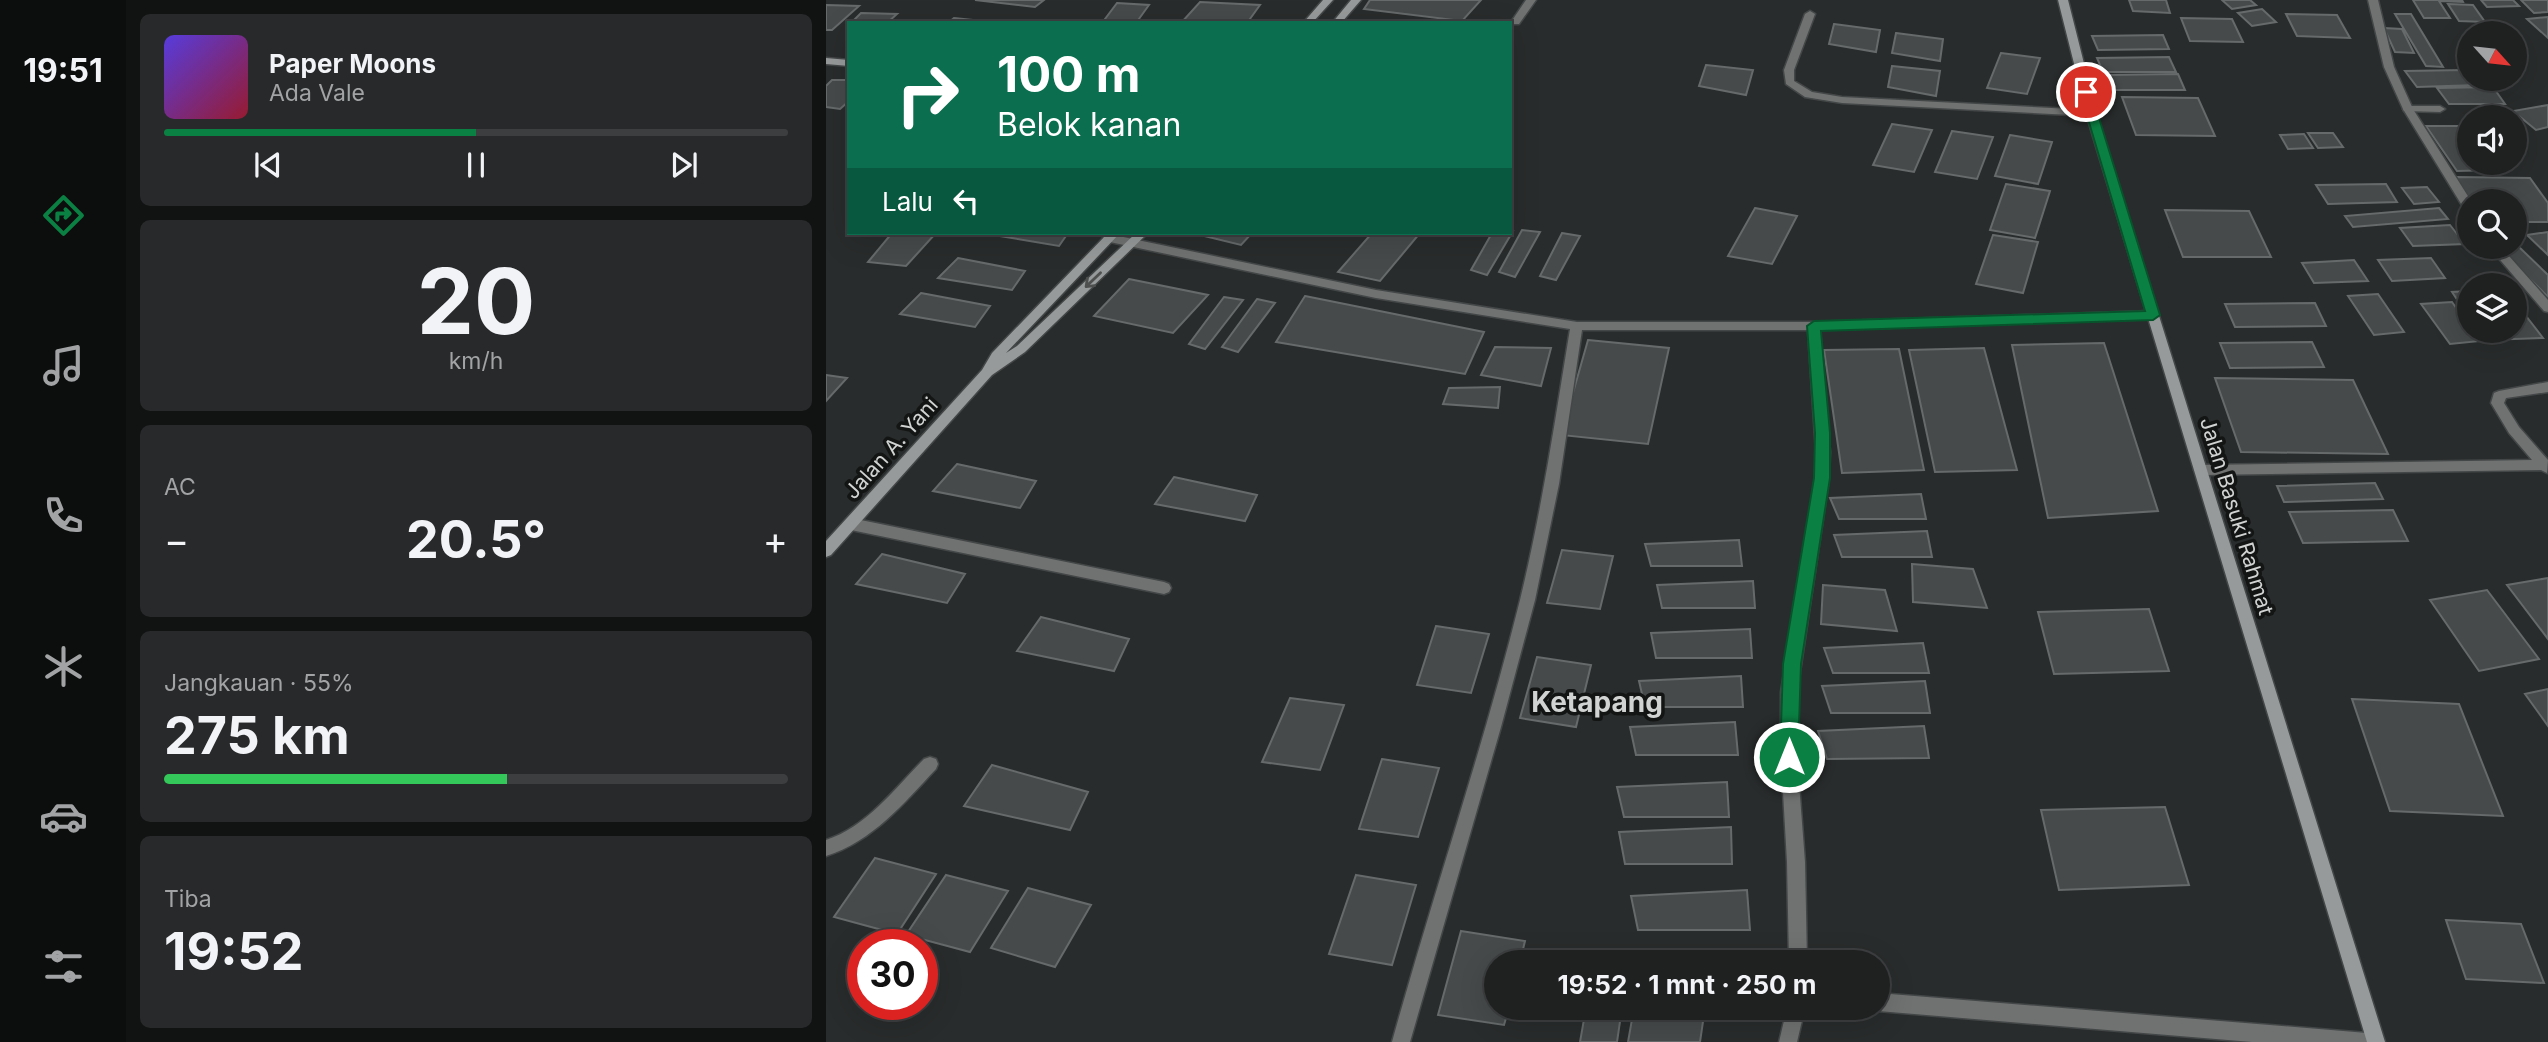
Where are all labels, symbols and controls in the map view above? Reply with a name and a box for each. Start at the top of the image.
north arrow [2457,21,2527,91]
map controls [2457,21,2527,343]
text: 100 m [997,45,1141,104]
text: Paper Moons [269,48,436,79]
icon: right [882,49,973,140]
text: 19:51 [23,51,103,90]
pin [2056,62,2116,122]
icon: arrive [2067,73,2105,111]
text: Ada Vale [269,79,365,107]
text: Belok kanan [997,105,1181,144]
button: sound [2457,105,2527,175]
icon: previous [249,146,287,184]
icon: pause [457,146,495,184]
icon: next [665,146,703,184]
icon: left [947,182,985,220]
text: Lalu [882,186,933,217]
button: search [2457,189,2527,259]
icon: directions [39,191,88,240]
text: 20 [417,246,535,356]
one-way arrow [1085,272,1102,289]
button: layers [2457,273,2527,343]
icon: music [39,341,88,390]
text: km/h [449,347,503,375]
street label: Jalan A. Yani [839,392,943,504]
street label: Jalan Basuki Rahmat [2195,414,2279,618]
text: AC [164,473,196,501]
icon: phone [39,491,88,540]
text: 20.5° [406,508,546,571]
text: − [164,517,189,563]
text: + [763,517,788,563]
icon: climate [39,642,88,691]
text: Jangkauan · 55% [164,669,354,697]
district label: Ketapang [1531,685,1663,719]
text: 275 km [164,704,350,767]
position arrow [1752,720,1826,794]
icon: car [39,792,88,841]
text: Tiba [164,885,212,913]
text: 19:52 [164,920,304,983]
speed limit sign: 30 [847,929,938,1020]
icon: filters [39,942,88,991]
text: 19:52 · 1 mnt · 250 m [1558,969,1816,1000]

